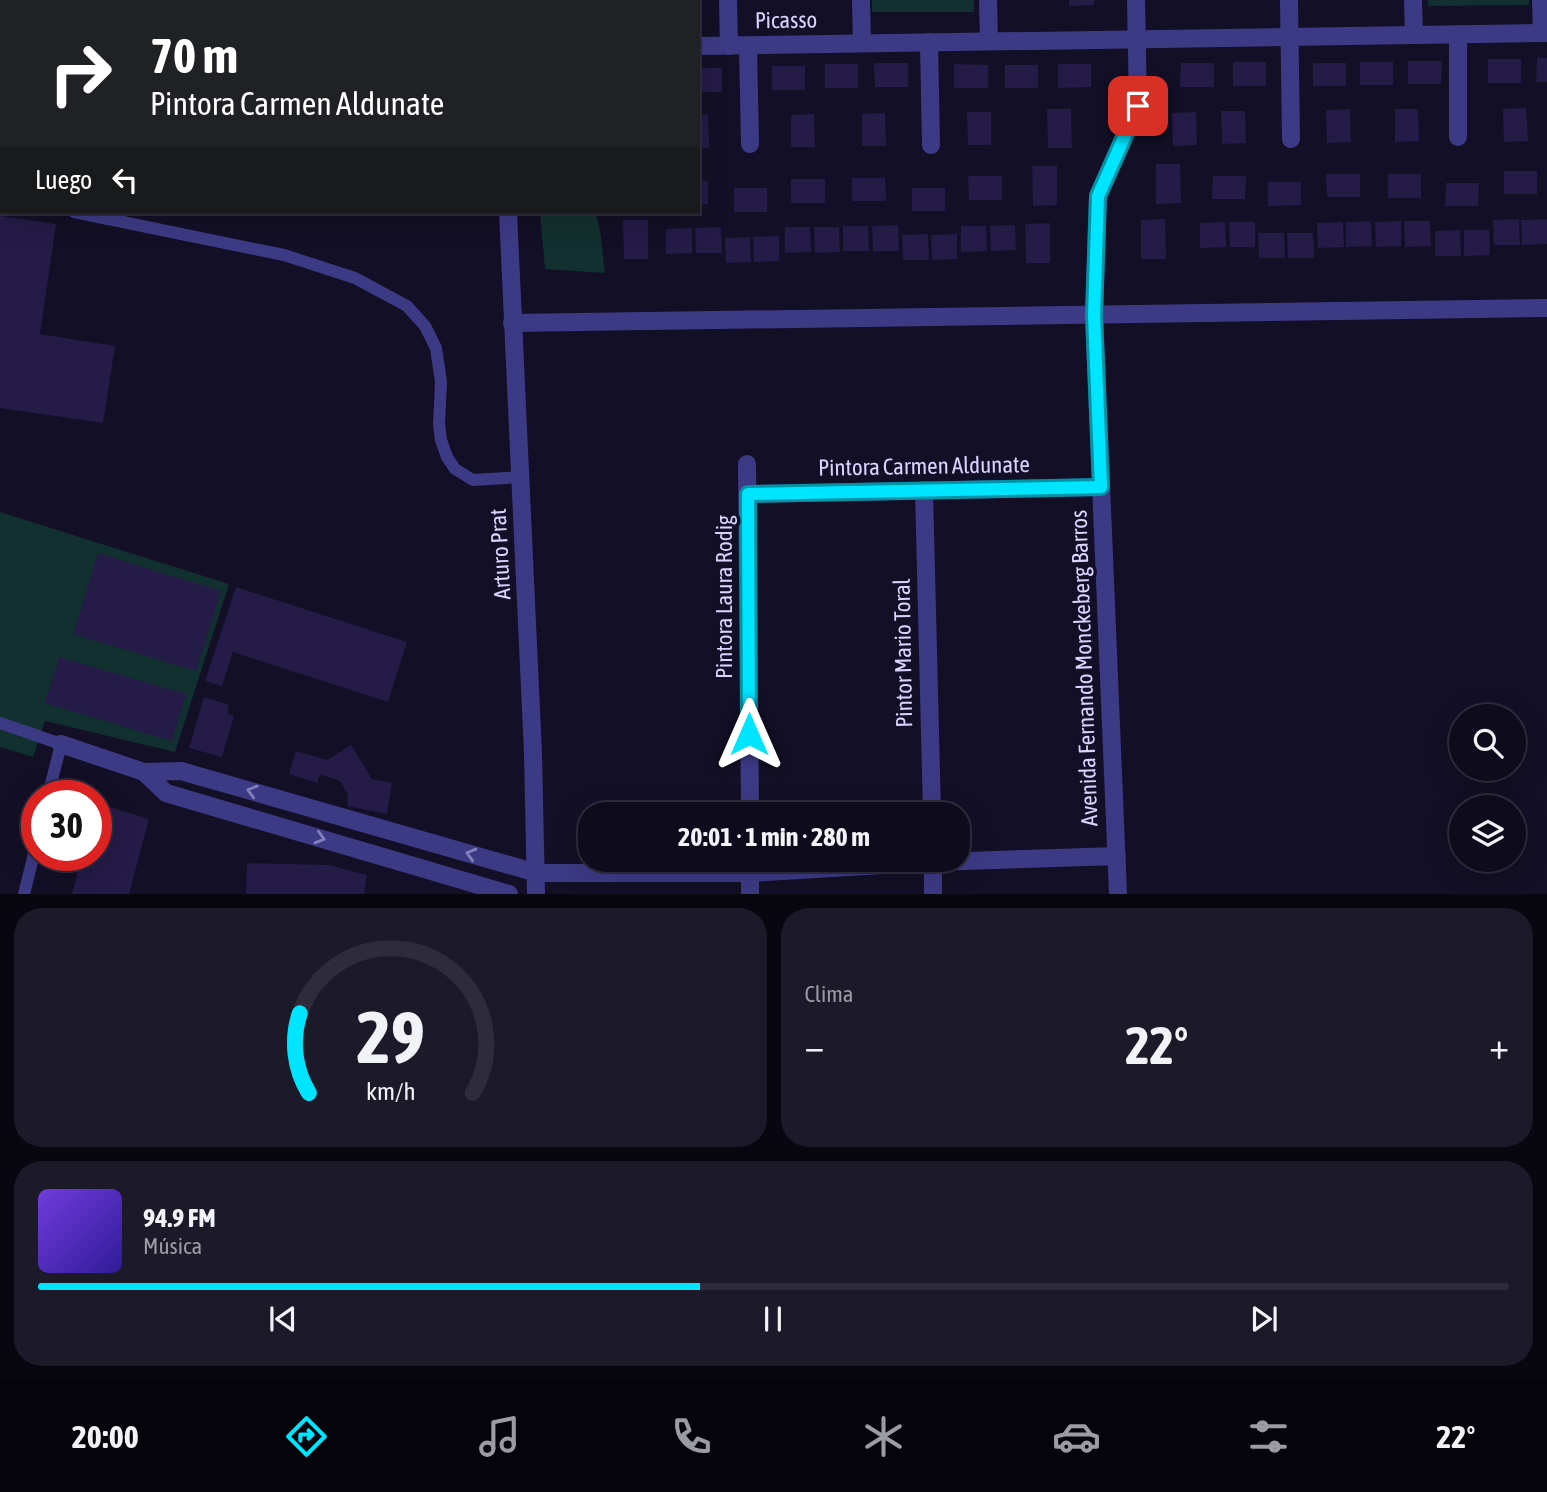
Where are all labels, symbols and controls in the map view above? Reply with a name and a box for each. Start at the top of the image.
street label: Picasso [755,6,817,34]
text: 70 m [150,27,238,83]
icon: right [35,28,126,119]
pin [1108,76,1168,136]
text: Pintora Carmen Aldunate [150,85,444,122]
icon: arrive [1119,87,1157,125]
icon: left [106,161,144,199]
text: Luego [35,165,92,195]
street label: Pintora Carmen Aldunate [818,451,1030,481]
street label: Arturo Prat [485,508,515,600]
street label: Avenida Fernando Monckeberg Barros [1065,509,1103,827]
street label: Pintora Laura Rodig [711,515,737,679]
street label: Pintor Mario Toral [889,578,917,728]
position arrow [712,697,786,771]
map controls [1449,704,1526,872]
button: search [1449,704,1526,781]
speed limit sign: 30 [21,780,112,871]
one-way arrow [247,785,259,800]
button: layers [1449,795,1526,872]
text: 20:01 · 1 min · 280 m [678,822,870,852]
one-way arrow [314,829,326,844]
one-way arrow [465,848,477,863]
text: Clima [805,981,854,1007]
text: 29 [356,996,424,1079]
text: 22° [1125,1015,1188,1075]
text: − [805,1024,824,1067]
text: + [1489,1024,1509,1067]
text: km/h [365,1077,415,1105]
text: 94.9 FM [143,1203,216,1233]
text: Música [143,1233,202,1259]
icon: previous [264,1300,302,1338]
icon: pause [754,1300,792,1338]
icon: next [1245,1300,1283,1338]
icon: directions [282,1412,331,1461]
icon: music [475,1412,524,1461]
icon: phone [667,1412,716,1461]
icon: climate [859,1412,908,1461]
icon: car [1052,1412,1101,1461]
icon: filters [1244,1412,1293,1461]
text: 20:00 [72,1418,139,1455]
text: 22° [1436,1418,1475,1455]

